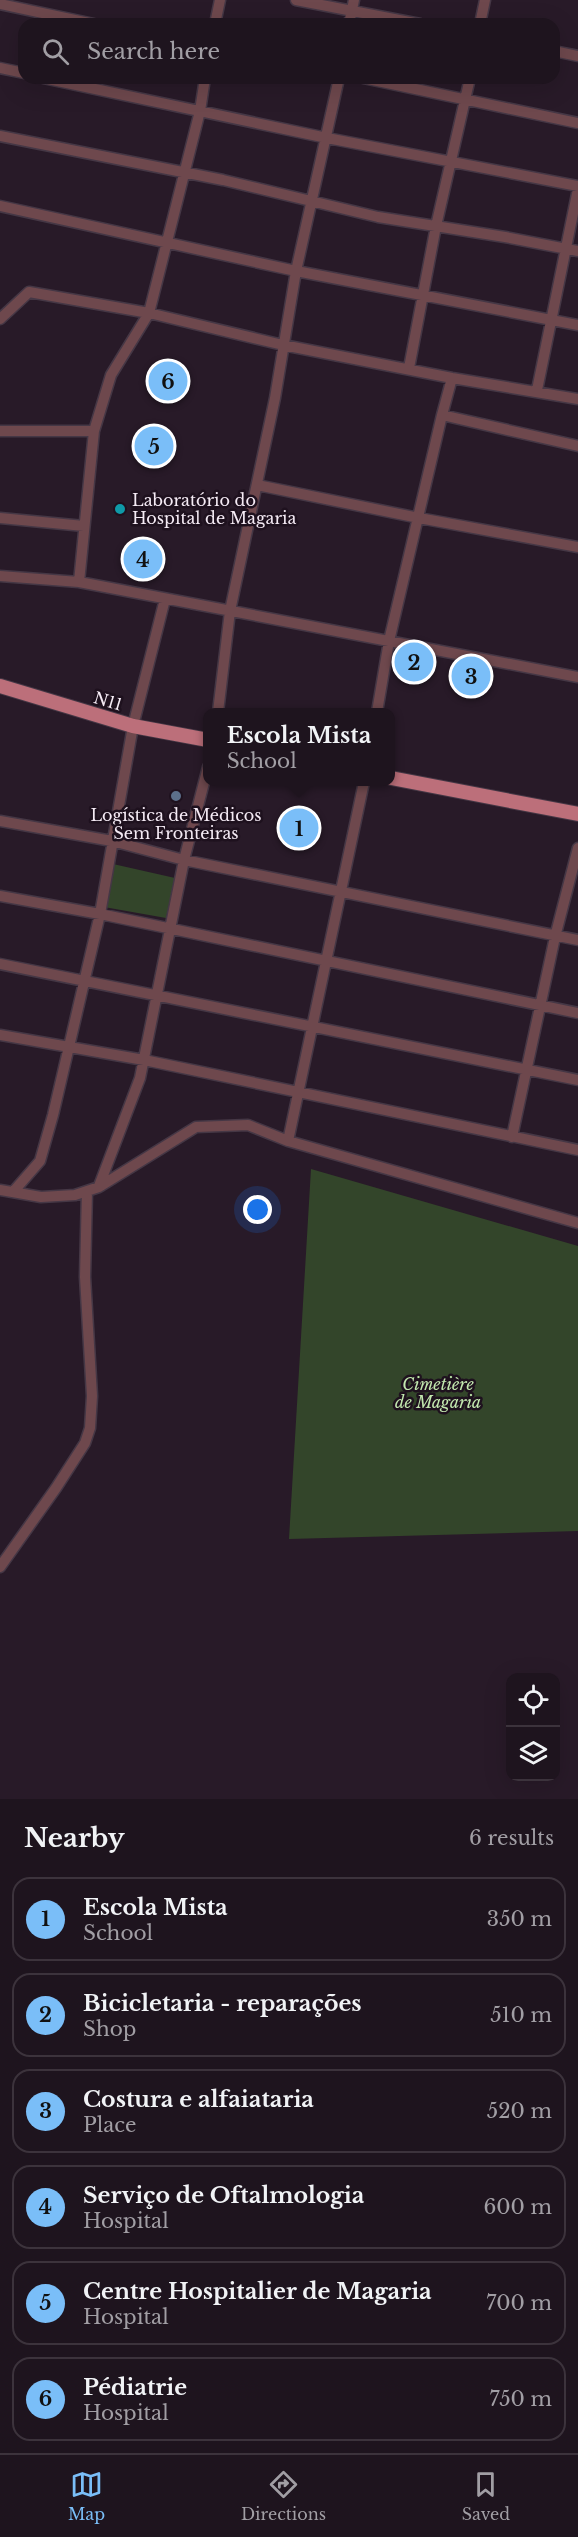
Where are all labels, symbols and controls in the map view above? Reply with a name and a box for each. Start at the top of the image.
search box [18,18,560,84]
icon: search [39,35,72,68]
text: Search here [87,38,220,65]
pin: 6 [148,358,188,404]
pin: 5 [134,424,174,468]
place label: Laboratório do Hospital de Magaria [132,490,297,528]
marker: Laboratório do Hospital de Magaria [113,502,127,516]
pin: 4 [124,536,162,582]
pin: 2 [394,640,434,684]
pin: 3 [452,654,490,698]
street label: N11 [91,687,125,715]
popup [203,708,395,786]
text: Escola Mista [227,722,371,749]
text: School [227,749,297,773]
marker: Logística de Médicos Sem Fronteiras [169,789,183,803]
place label: Logística de Médicos Sem Fronteiras [90,805,262,843]
pin: 1 [280,806,318,850]
your location [243,1195,272,1224]
park label: Cimetière de Magaria [395,1374,481,1412]
map controls [506,1673,560,1781]
button: locate [506,1673,560,1727]
button: layers [506,1727,560,1781]
text: Nearby [24,1822,125,1854]
text: 6 results [469,1826,554,1850]
text: Escola Mista [83,1894,228,1921]
text: 1 [41,1907,50,1931]
text: 350 m [487,1907,552,1931]
text: School [83,1921,153,1945]
text: Bicicletaria - reparações [83,1990,362,2017]
text: 2 [39,2003,52,2027]
text: 510 m [490,2003,552,2027]
text: Shop [83,2017,136,2041]
text: Costura e alfaiataria [83,2086,314,2113]
text: 3 [39,2099,52,2123]
text: 520 m [487,2099,552,2123]
text: Place [83,2113,137,2137]
text: Serviço de Oftalmologia [83,2182,364,2209]
text: 4 [39,2195,52,2219]
text: 600 m [483,2195,552,2219]
text: Hospital [83,2209,169,2233]
text: Centre Hospitalier de Magaria [83,2278,432,2305]
text: 5 [40,2291,51,2315]
text: 700 m [486,2291,552,2315]
text: Hospital [83,2305,169,2329]
text: Pédiatrie [83,2374,187,2401]
text: 6 [39,2387,52,2411]
text: 750 m [489,2387,552,2411]
text: Hospital [83,2401,169,2425]
tab: Map [68,2468,105,2524]
tab: Directions [241,2468,326,2524]
tab: Saved [462,2468,510,2524]

